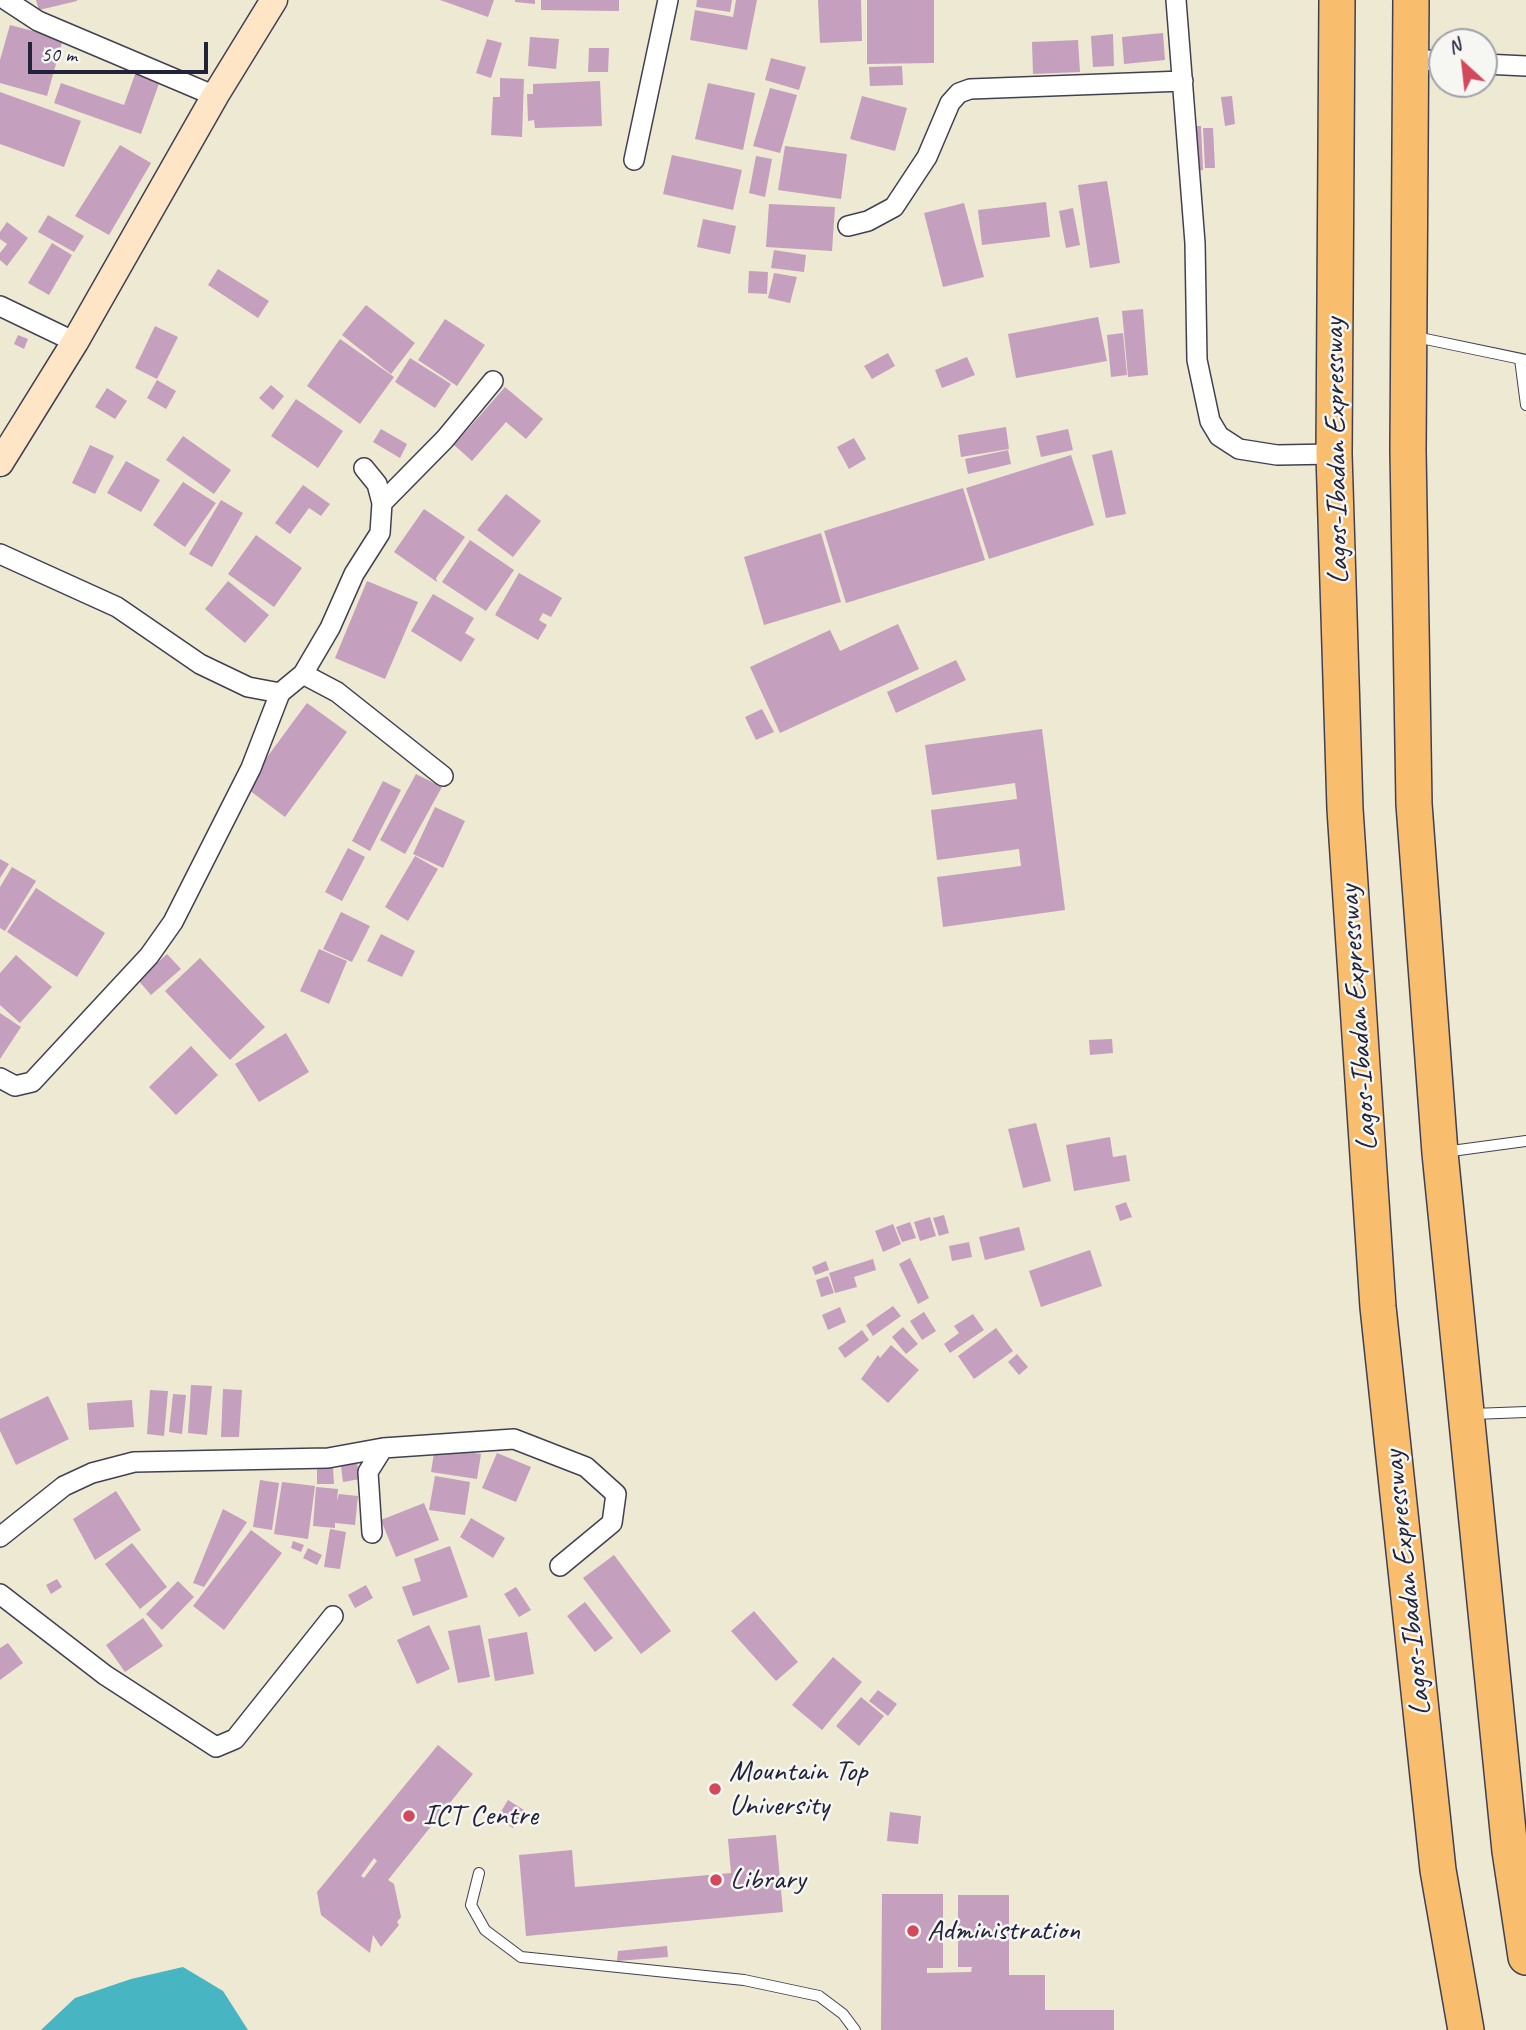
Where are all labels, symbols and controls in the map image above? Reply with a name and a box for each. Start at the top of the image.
scale bar [32,28,212,72]
north arrow [1428,28,1498,98]
text: N [1444,33,1465,59]
text: 50 m [41,41,77,67]
street label: Lagos-Ibadan Expressway [1317,317,1357,585]
street label: Lagos-Ibadan Expressway [1332,884,1386,1152]
street label: Lagos-Ibadan Expressway [1376,1449,1440,1717]
place label: Mountain Top University [729,1754,867,1824]
marker: Mountain Top University [707,1781,723,1797]
place label: ICT Centre [423,1798,538,1834]
marker: ICT Centre [401,1808,417,1824]
place label: Library [730,1862,806,1898]
marker: Library [708,1872,724,1888]
place label: Administration [927,1913,1080,1949]
marker: Administration [905,1923,921,1939]

